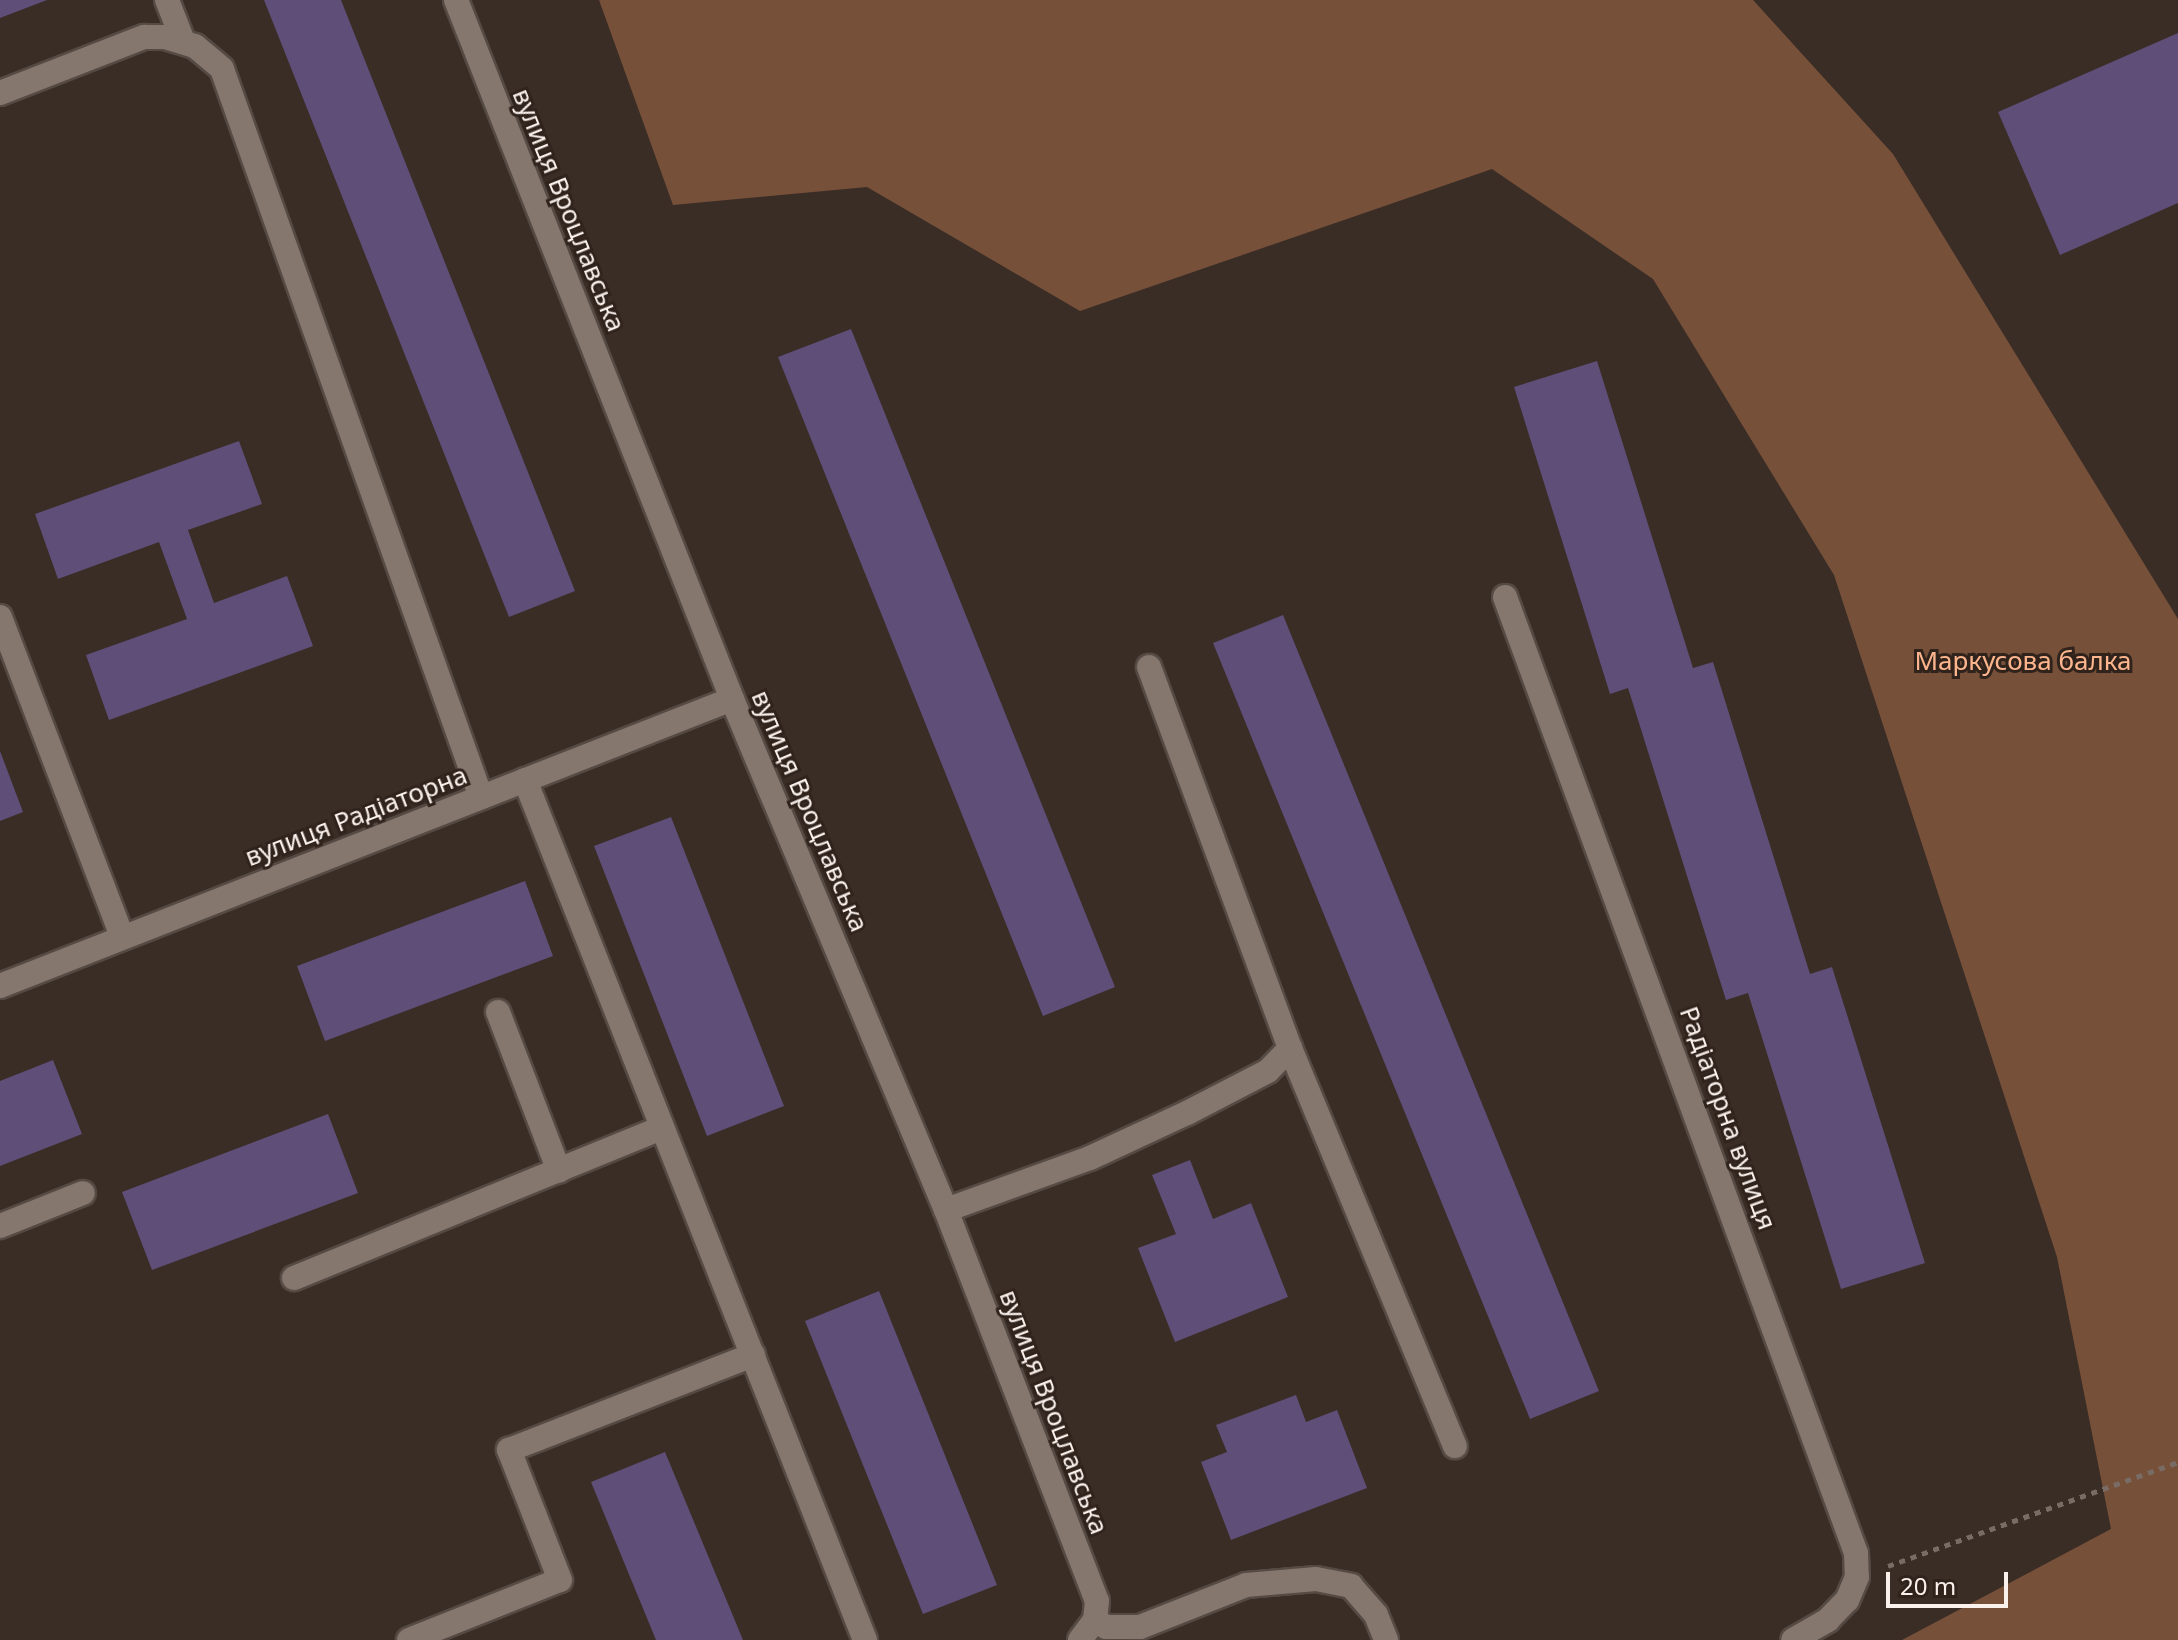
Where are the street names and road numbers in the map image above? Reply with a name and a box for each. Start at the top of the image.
street label: вулиця Вроцлавська [506,84,632,336]
street label: вулиця Вроцлавська [745,686,875,936]
street label: вулиця Радіаторна [241,759,471,873]
street label: Радіаторна вулиця [1673,1002,1783,1234]
street label: вулиця Вроцлавська [993,1285,1115,1539]

